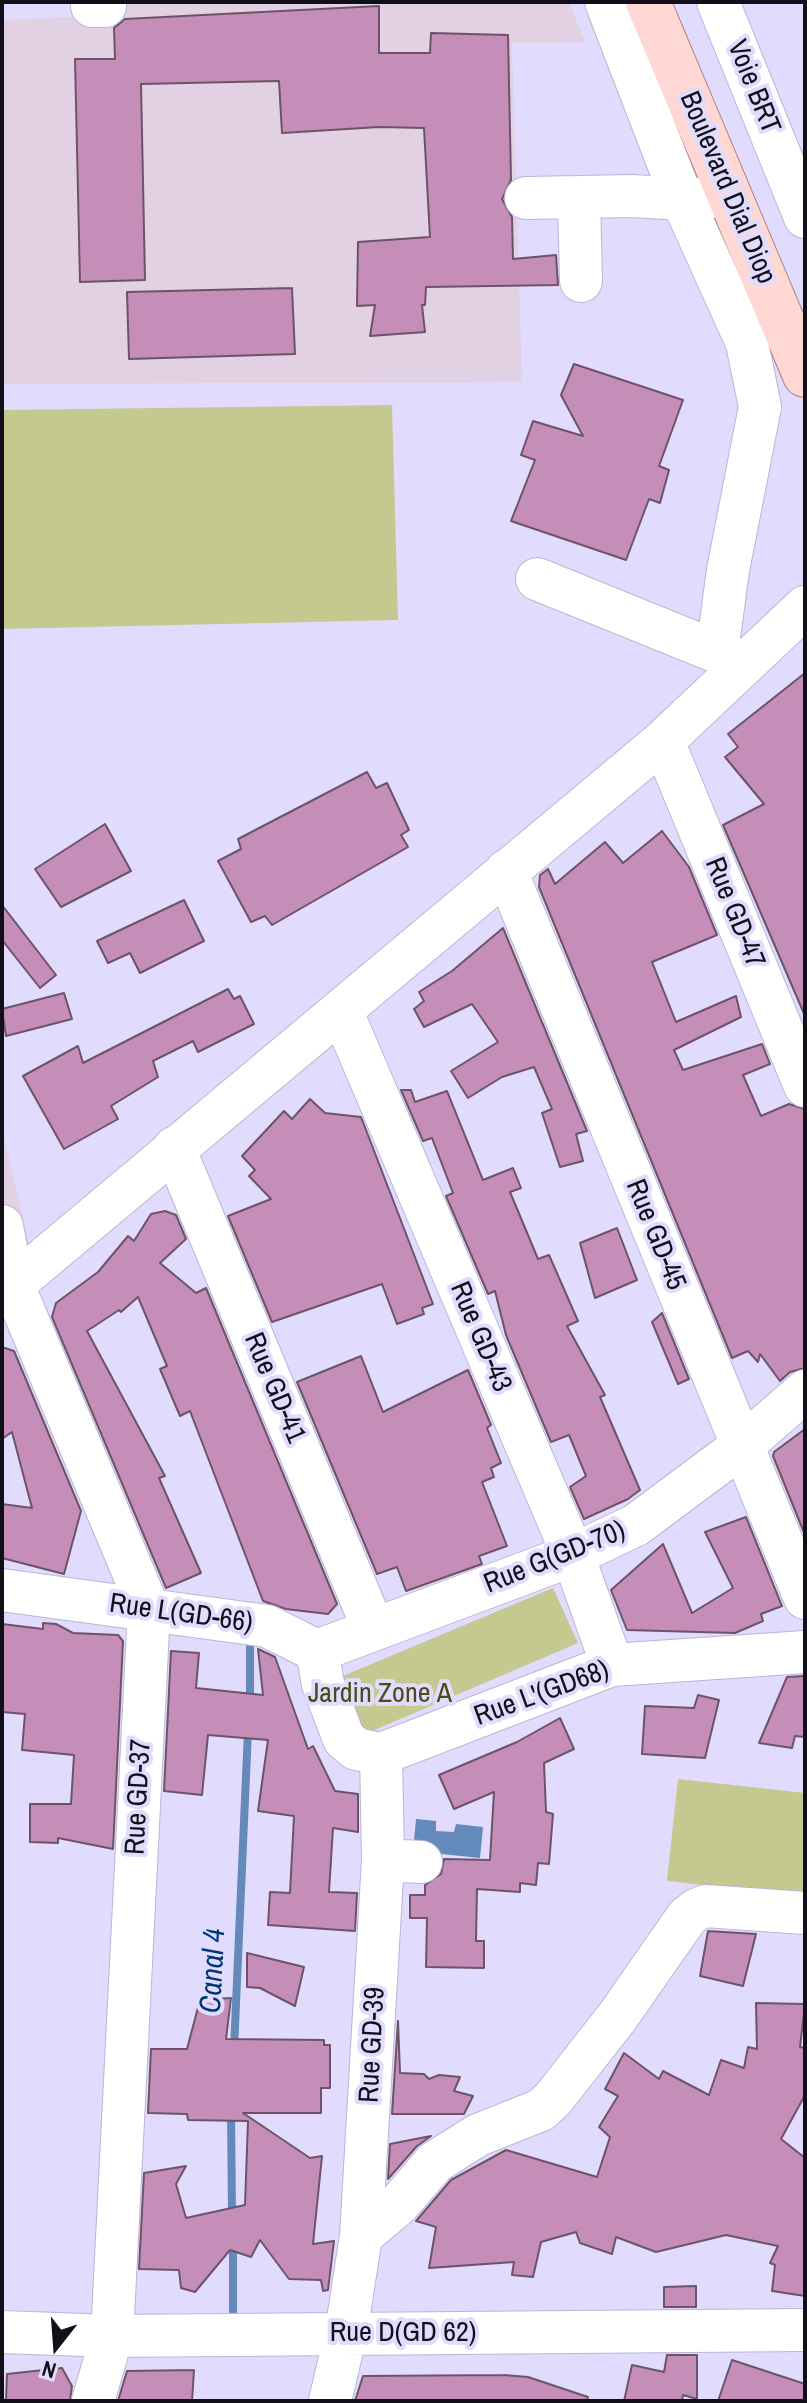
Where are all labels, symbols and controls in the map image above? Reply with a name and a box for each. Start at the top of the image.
street label: Voie BRT [719,35,787,139]
street label: Boulevard Dial Diop [671,87,783,289]
street label: Rue GD-47 [697,853,771,973]
street label: Rue GD-45 [618,1175,692,1295]
street label: Rue GD-43 [442,1277,518,1397]
street label: Rue GD-41 [236,1328,312,1448]
street label: Rue G(GD-70) [480,1514,630,1602]
street label: Rue L(GD-66) [107,1587,255,1641]
street label: Rue L'(GD68) [470,1654,614,1734]
park label: Jardin Zone A [308,1677,452,1711]
street label: Rue GD-37 [119,1738,159,1856]
water label: Canal 4 [194,1928,234,2014]
street label: Rue GD-39 [353,1986,393,2104]
north arrow [16,2307,96,2387]
street label: Rue D(GD 62) [330,2316,476,2350]
text: N [38,2354,60,2386]

